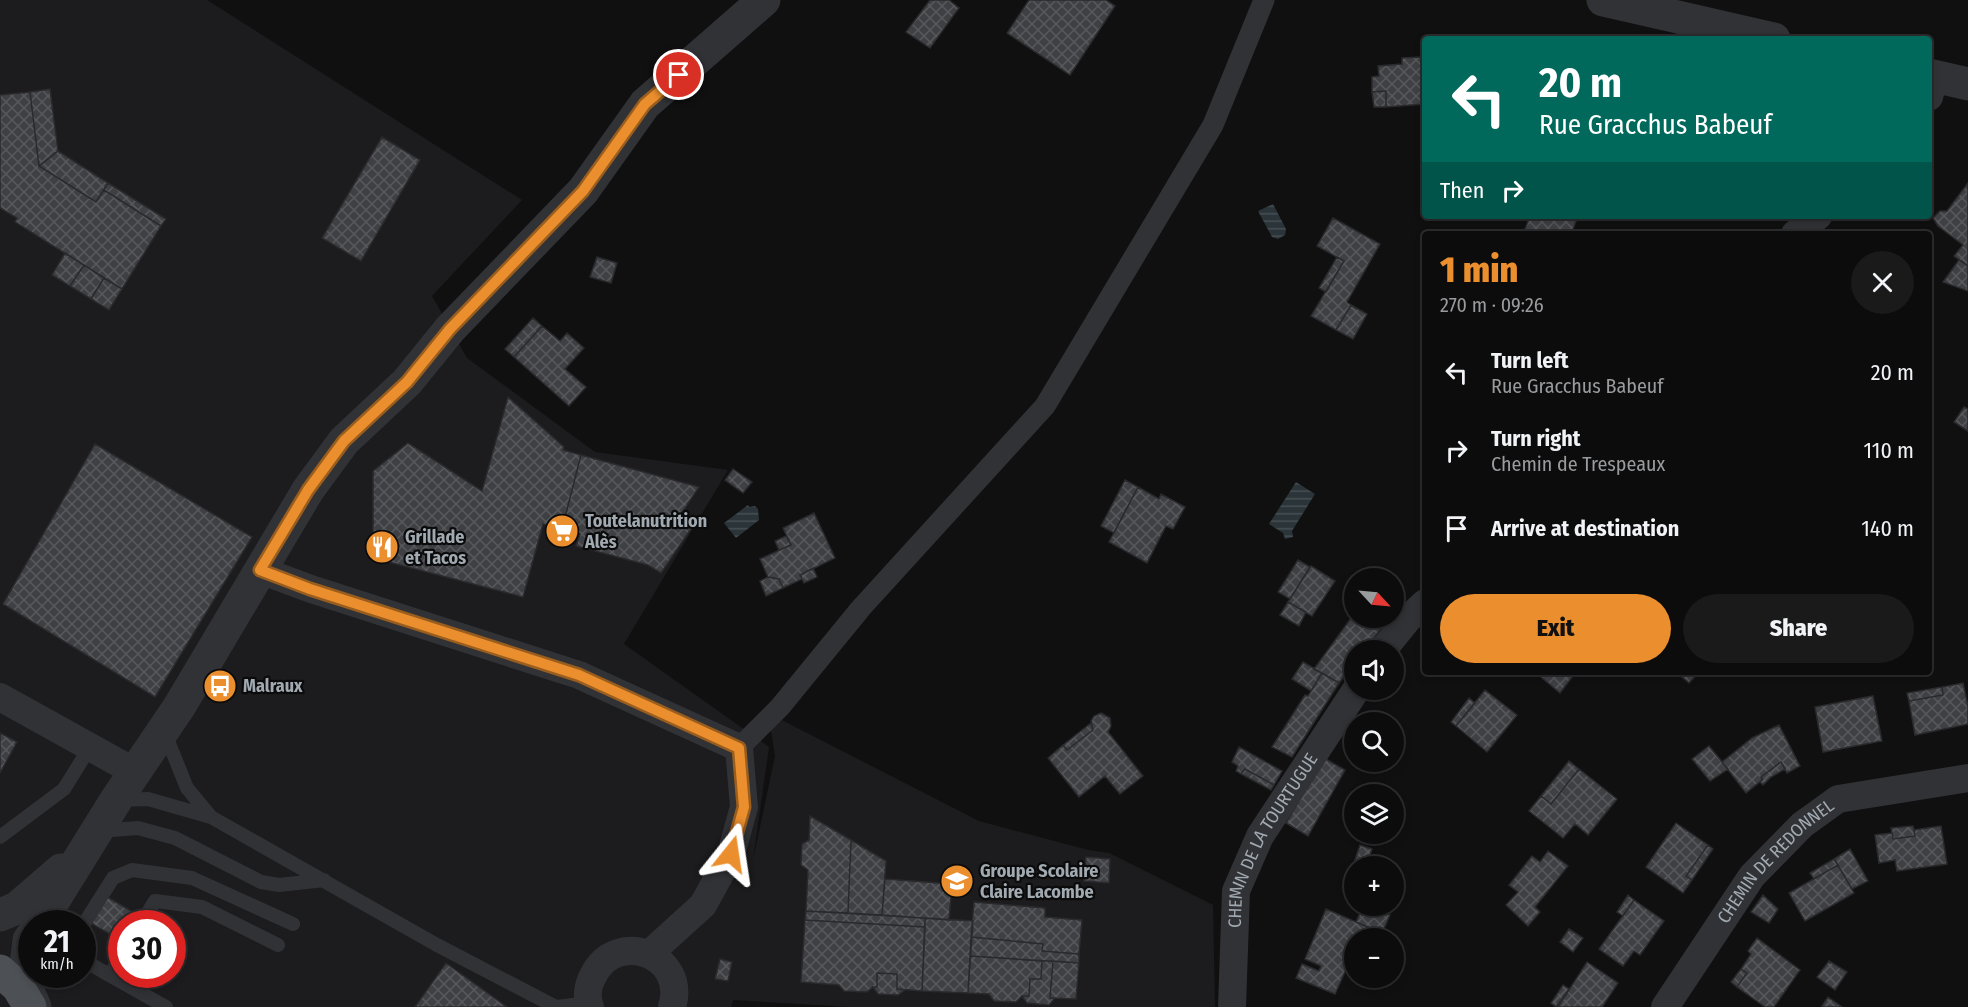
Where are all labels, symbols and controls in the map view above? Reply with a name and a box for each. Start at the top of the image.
pin [653,49,704,100]
icon: arrive [662,58,695,91]
text: 20 m [1539,58,1622,108]
icon: left [1440,60,1518,138]
text: Rue Gracchus Babeuf [1539,109,1772,141]
icon: right [1496,174,1529,207]
text: Then [1440,177,1484,204]
text: 1 min [1440,248,1518,292]
button: close [1851,251,1914,314]
text: 270 m · 09:26 [1440,293,1544,317]
text: Turn left [1491,347,1569,374]
icon: left [1440,356,1473,389]
text: 20 m [1871,359,1914,386]
text: Rue Gracchus Babeuf [1491,374,1663,398]
text: Turn right [1491,425,1580,452]
icon: right [1440,434,1473,467]
text: 110 m [1864,437,1914,464]
text: Chemin de Trespeaux [1491,452,1665,476]
place label: Toutelanutrition Alès [584,510,707,553]
icon: arrive [1440,512,1473,545]
supermarket icon: Toutelanutrition Alès [544,513,580,549]
text: Arrive at destination [1491,515,1679,542]
text: 140 m [1861,515,1914,542]
place label: Grillade et Tacos [405,526,466,569]
restaurant icon: Grillade et Tacos [364,529,400,565]
north arrow [1344,568,1404,628]
map controls [1344,568,1404,988]
button: Exit [1440,594,1671,663]
button: Share [1683,594,1914,663]
button: sound [1344,640,1404,700]
bus stop icon: Malraux [202,668,238,704]
place label: Malraux [243,675,303,697]
button: search [1344,712,1404,772]
street label: CHEMIN DE LA TOURTUGUE [1224,749,1322,928]
button: layers [1344,784,1404,844]
street label: CHEMIN DE REDONNEL [1713,795,1838,928]
position arrow [699,822,763,886]
button: + [1344,856,1404,916]
place label: Groupe Scolaire Claire Lacombe [980,860,1098,903]
school or university icon: Groupe Scolaire Claire Lacombe [939,863,975,899]
speed limit sign: 30 [108,910,186,988]
text: 21 [44,924,70,960]
button: − [1344,928,1404,988]
text: km/h [40,955,74,973]

